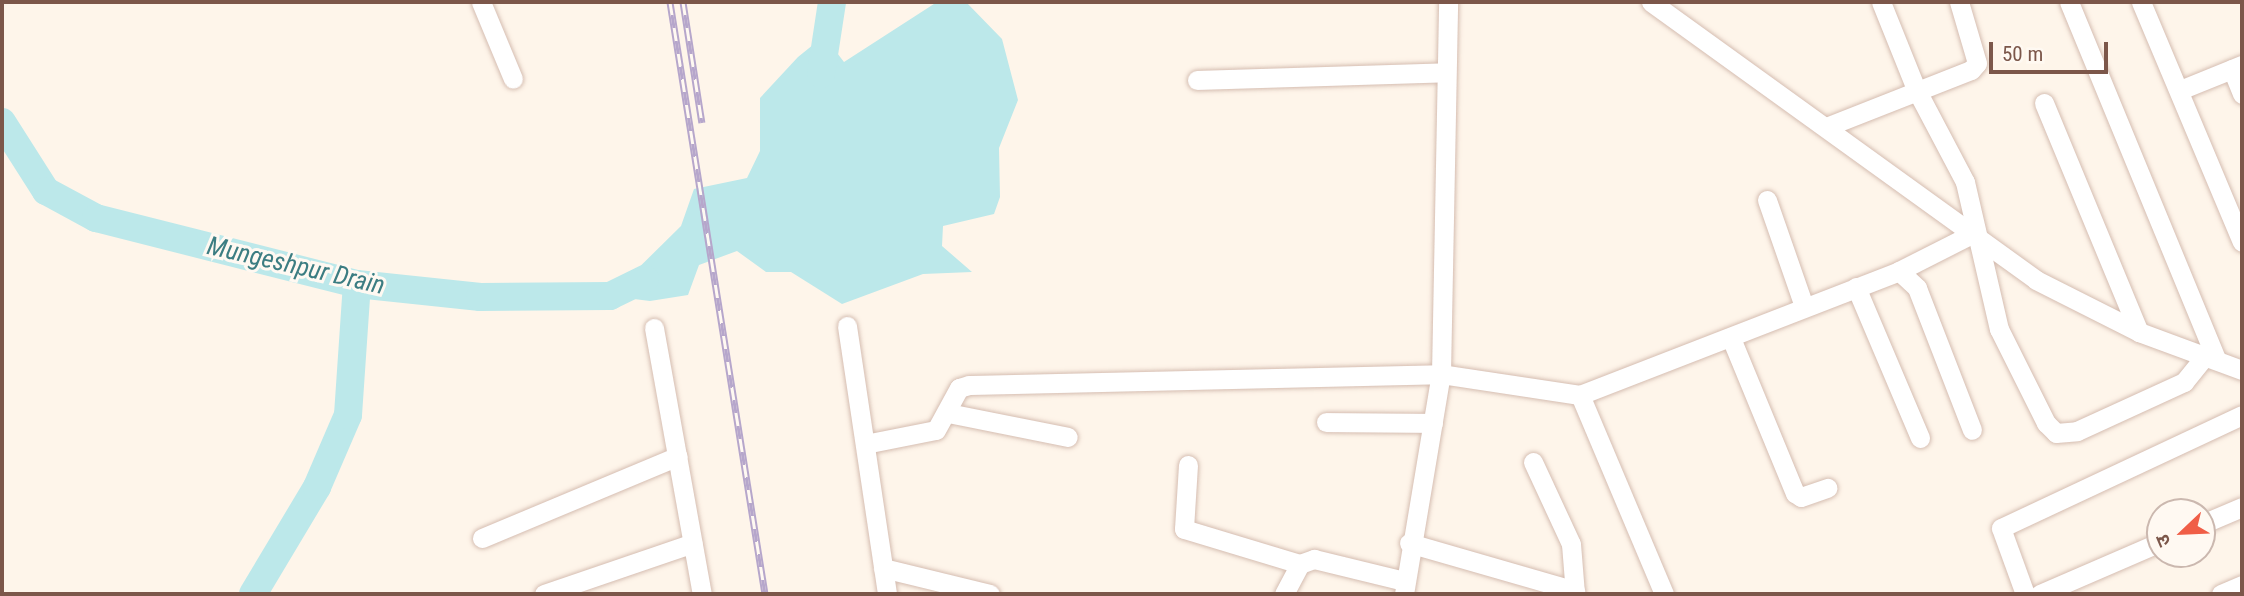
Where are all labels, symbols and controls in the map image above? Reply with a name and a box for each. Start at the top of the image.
scale bar [1992,28,2111,72]
text: 50 m [2002,42,2043,66]
water label: Mungeshpur Drain [204,230,388,302]
north arrow [2146,498,2216,568]
text: उ [2150,531,2176,550]

